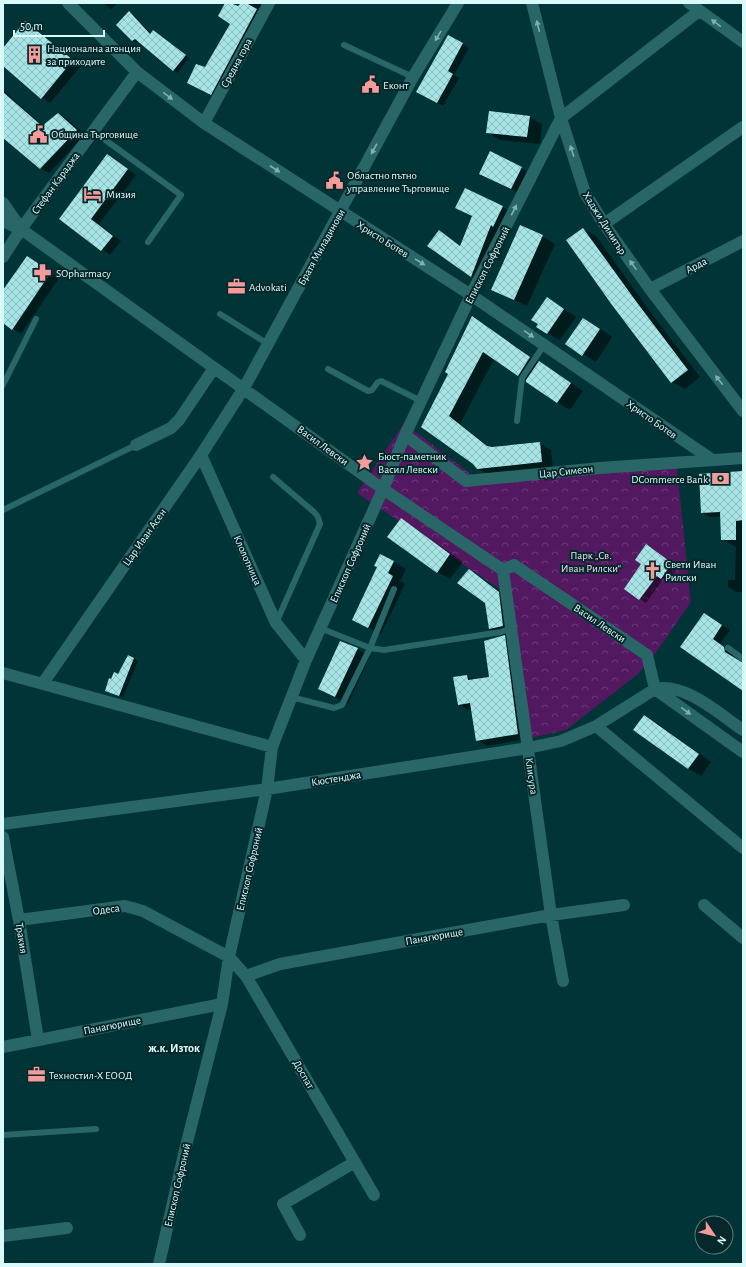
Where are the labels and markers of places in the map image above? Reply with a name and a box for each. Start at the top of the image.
place label: Национална агенция за приходите [47,43,141,67]
building icon: Национална агенция за приходите [24,44,44,64]
public building icon: Еконт [360,75,380,95]
place label: Еконт [383,80,409,91]
public building icon: Община Търговище [28,124,48,144]
place label: Община Търговище [51,129,138,140]
place label: Областно пътно управление Търговище [346,170,449,194]
public building icon: Областно пътно управление Търговище [324,171,344,191]
hotel icon: Мизия [83,184,103,204]
place label: Мизия [106,189,136,200]
pharmacy icon: SOpharmacy [33,263,53,283]
place label: SOpharmacy [56,268,111,279]
office icon: Advokati [226,277,246,297]
place label: Advokati [249,282,287,293]
place label: Бюст-паметник Васил Левски [378,451,446,475]
place icon: Бюст-паметник Васил Левски [355,452,375,472]
bank icon: DCommerce Bank [711,469,731,489]
place label: DCommerce Bank [631,474,708,485]
place label: Свети Иван Рилски [665,559,716,583]
church icon: Свети Иван Рилски [642,560,662,580]
office icon: Техностил-Х ЕООД [26,1065,46,1085]
place label: Техностил-Х ЕООД [49,1070,132,1081]

